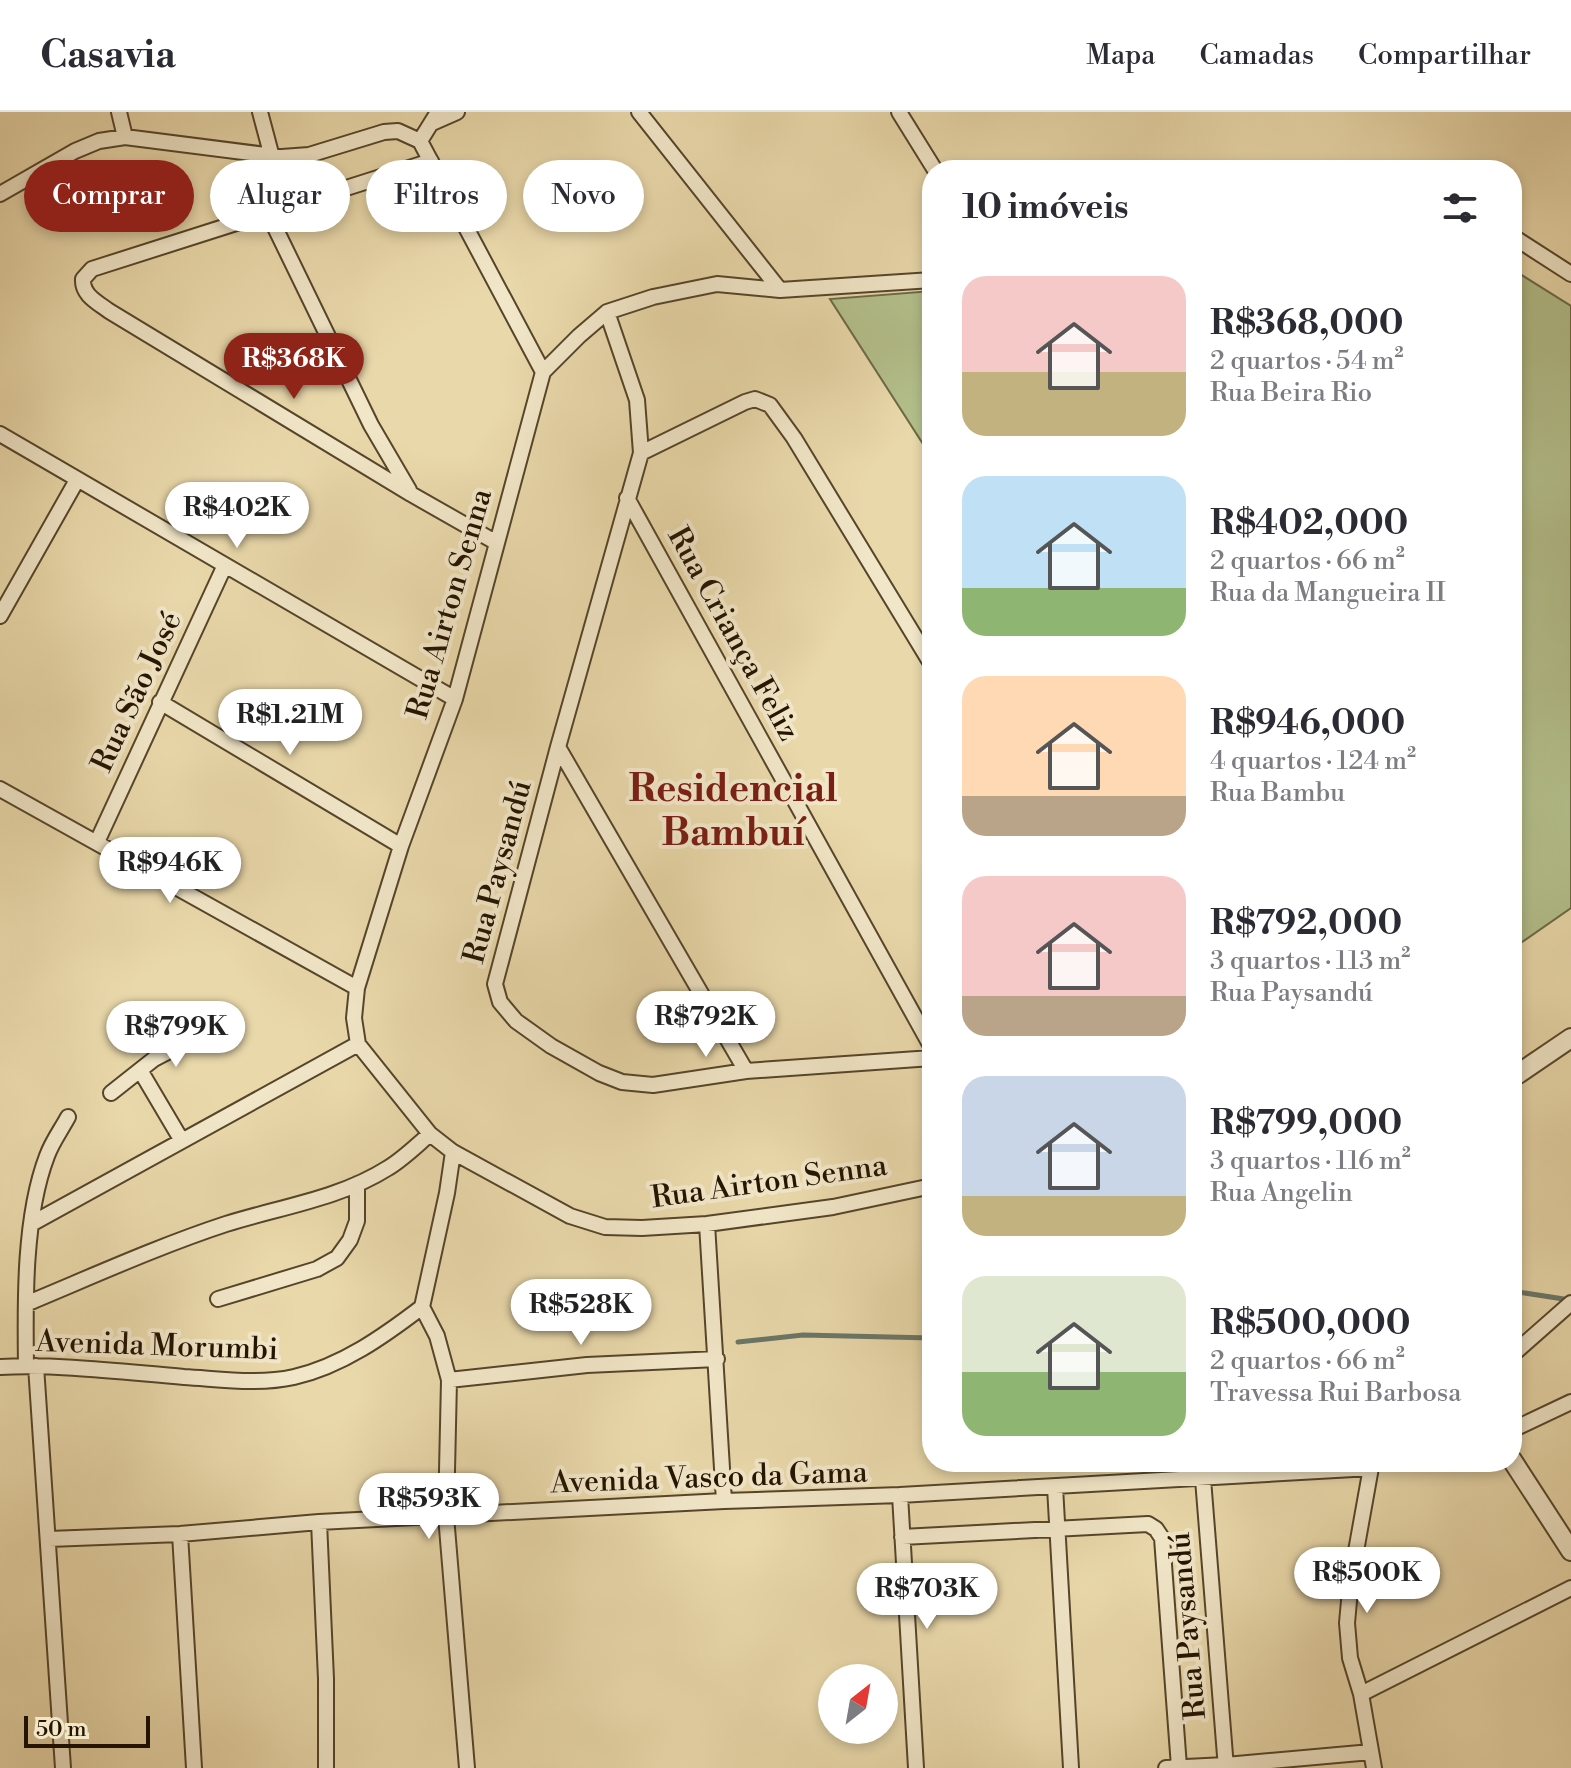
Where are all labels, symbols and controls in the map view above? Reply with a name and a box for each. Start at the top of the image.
text: Casavia [40,32,176,79]
text: Mapa [1086,38,1156,73]
text: Camadas [1200,38,1314,73]
text: Compartilhar [1358,38,1531,73]
chip: Comprar [24,160,194,232]
chip: Alugar [210,160,350,232]
chip: Filtros [366,160,507,232]
chip: Novo [523,160,644,232]
icon: filters [1438,186,1482,230]
text: 10 imóveis [962,187,1129,229]
text: R$368,000 [1210,303,1404,345]
icon: home [1026,308,1122,404]
pin: R$368K [229,333,359,401]
text: R$368K [242,343,346,375]
text: 2 quartos · 54 m² [1210,345,1404,377]
text: Rua Beira Rio [1210,377,1372,409]
pin: R$402K [172,482,302,550]
street label: Rua Airton Senna [399,484,501,724]
text: R$402K [183,492,291,524]
text: R$402,000 [1210,503,1408,545]
icon: home [1026,508,1122,604]
street label: Rua Criança Feliz [658,520,808,748]
text: 2 quartos · 66 m² [1210,545,1405,577]
text: Rua da Mangueira II [1210,577,1446,609]
street label: Rua São José [83,606,191,778]
pin: R$1.21M [216,689,364,757]
text: R$1.21M [236,699,344,731]
text: R$946,000 [1210,703,1405,745]
icon: home [1026,708,1122,804]
text: 4 quartos · 124 m² [1210,745,1416,777]
district label: Residencial Bambuí [628,766,838,857]
street label: Rua Paysandú [455,776,541,968]
text: Rua Bambu [1210,777,1345,809]
pin: R$946K [105,837,235,905]
text: R$946K [117,847,223,879]
text: R$792,000 [1210,903,1402,945]
icon: home [1026,908,1122,1004]
text: 3 quartos · 113 m² [1210,945,1410,977]
text: Rua Paysandú [1210,977,1373,1009]
pin: R$792K [641,991,771,1059]
pin: R$799K [111,1001,241,1069]
text: R$792K [654,1001,758,1033]
text: R$799K [124,1011,228,1043]
text: R$799,000 [1210,1103,1402,1145]
icon: home [1026,1108,1122,1204]
text: 3 quartos · 116 m² [1210,1145,1411,1177]
street label: Rua Airton Senna [649,1147,890,1217]
text: Rua Angelin [1210,1177,1353,1209]
pin: R$528K [516,1279,646,1347]
text: R$528K [529,1289,633,1321]
text: R$500,000 [1210,1303,1411,1345]
icon: home [1026,1308,1122,1404]
street label: Avenida Morumbi [34,1323,279,1369]
text: 2 quartos · 66 m² [1210,1345,1405,1377]
text: Travessa Rui Barbosa [1210,1377,1461,1409]
street label: Avenida Vasco da Gama [549,1453,869,1503]
pin: R$593K [364,1473,494,1541]
text: R$593K [377,1483,481,1515]
street label: Rua Paysandú [1161,1531,1215,1721]
pin: R$500K [1302,1547,1432,1615]
text: R$500K [1312,1557,1422,1589]
pin: R$703K [862,1563,992,1631]
text: R$703K [875,1573,979,1605]
north arrow [818,1664,898,1744]
map controls [818,1664,898,1744]
scale bar [24,1712,150,1748]
text: 50 m [36,1716,87,1743]

